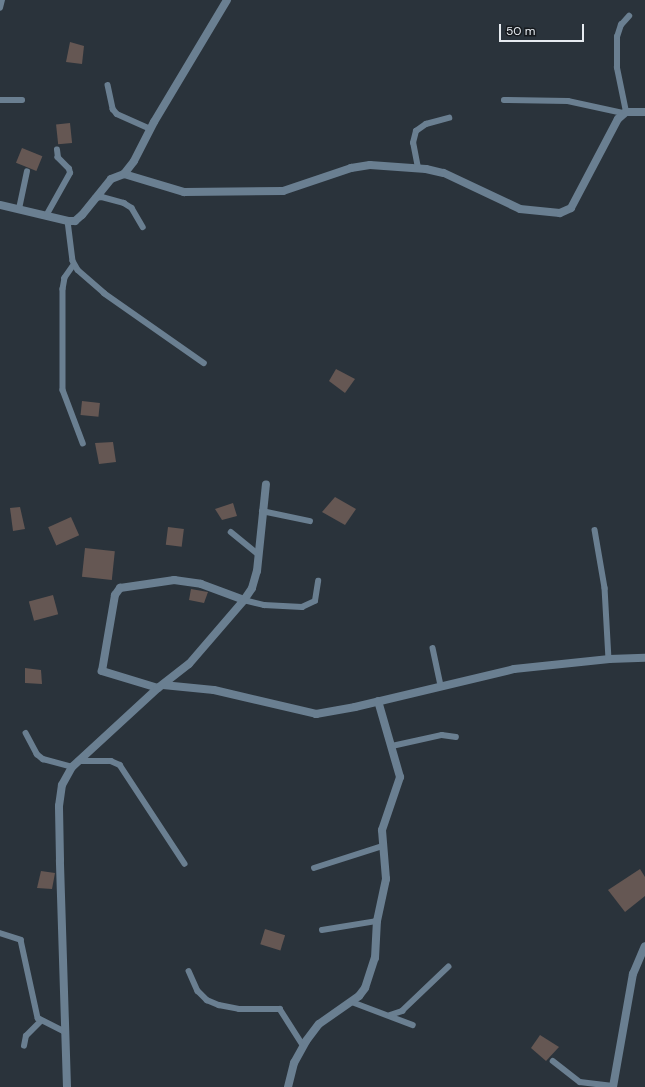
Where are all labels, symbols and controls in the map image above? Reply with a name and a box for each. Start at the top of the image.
scale bar [501,16,586,42]
text: 50 m [506,23,535,39]

